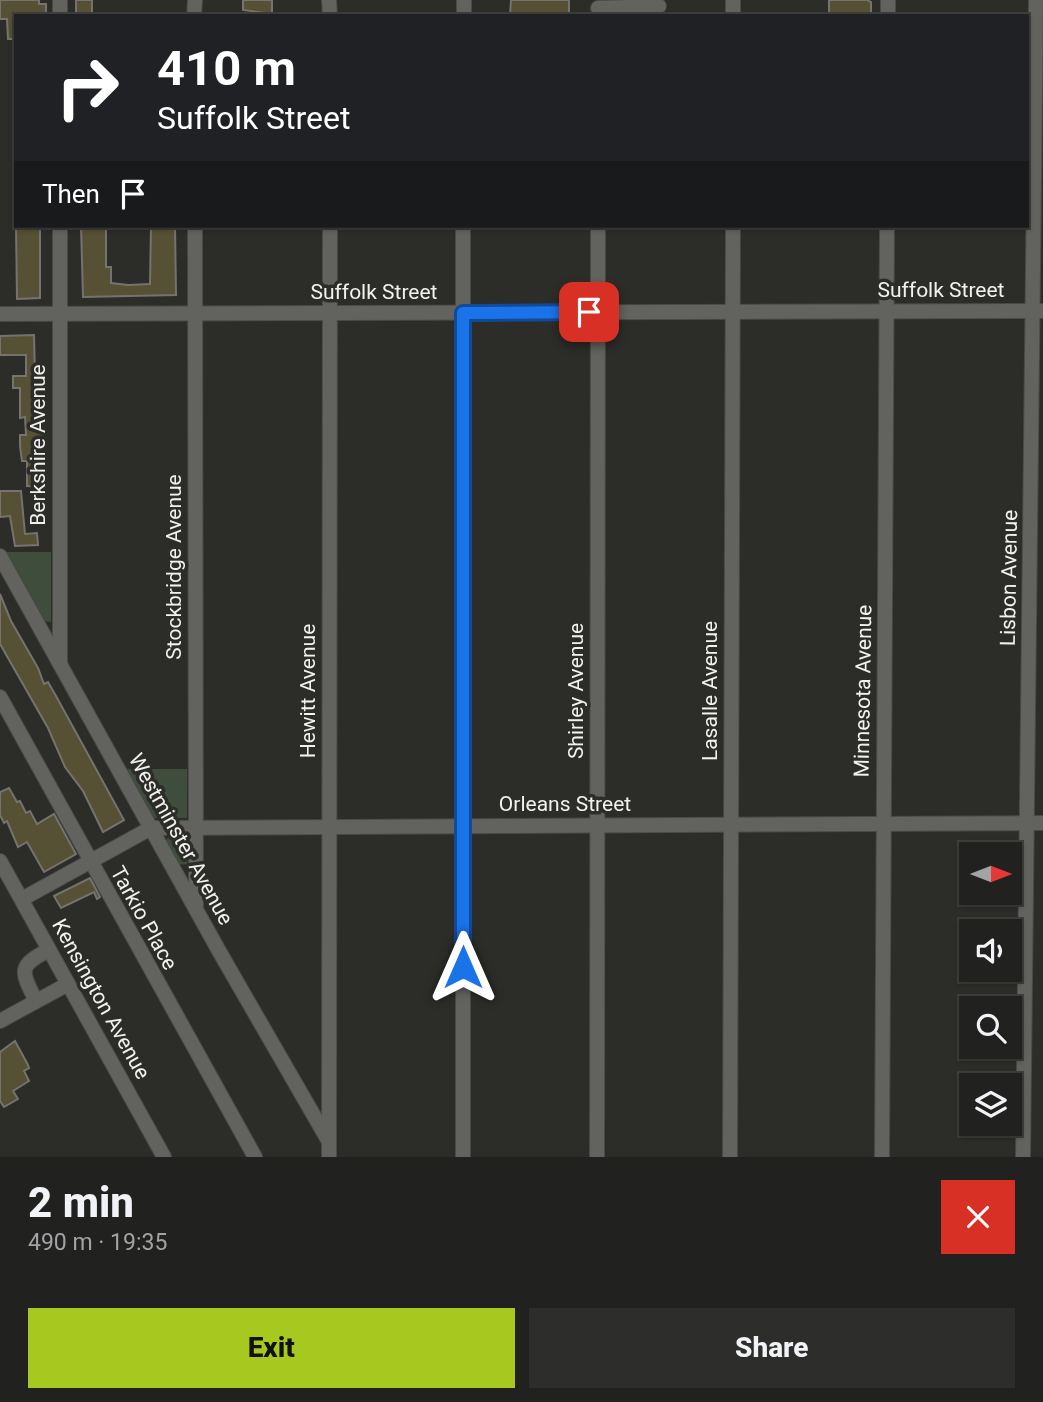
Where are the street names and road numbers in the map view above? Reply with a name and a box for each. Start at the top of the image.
street label: Suffolk Street [878,278,1005,302]
street label: Suffolk Street [311,280,438,304]
street label: Berkshire Avenue [26,364,50,526]
street label: Stockbridge Avenue [162,474,186,660]
street label: Lisbon Avenue [996,510,1022,646]
street label: Minnesota Avenue [849,604,877,778]
street label: Lasalle Avenue [698,621,722,761]
street label: Shirley Avenue [564,623,588,759]
street label: Hewitt Avenue [296,624,320,758]
street label: Westminster Avenue [124,749,238,929]
street label: Orleans Street [499,792,631,816]
street label: Tarkio Place [106,862,182,974]
street label: Kensington Avenue [47,915,155,1083]

